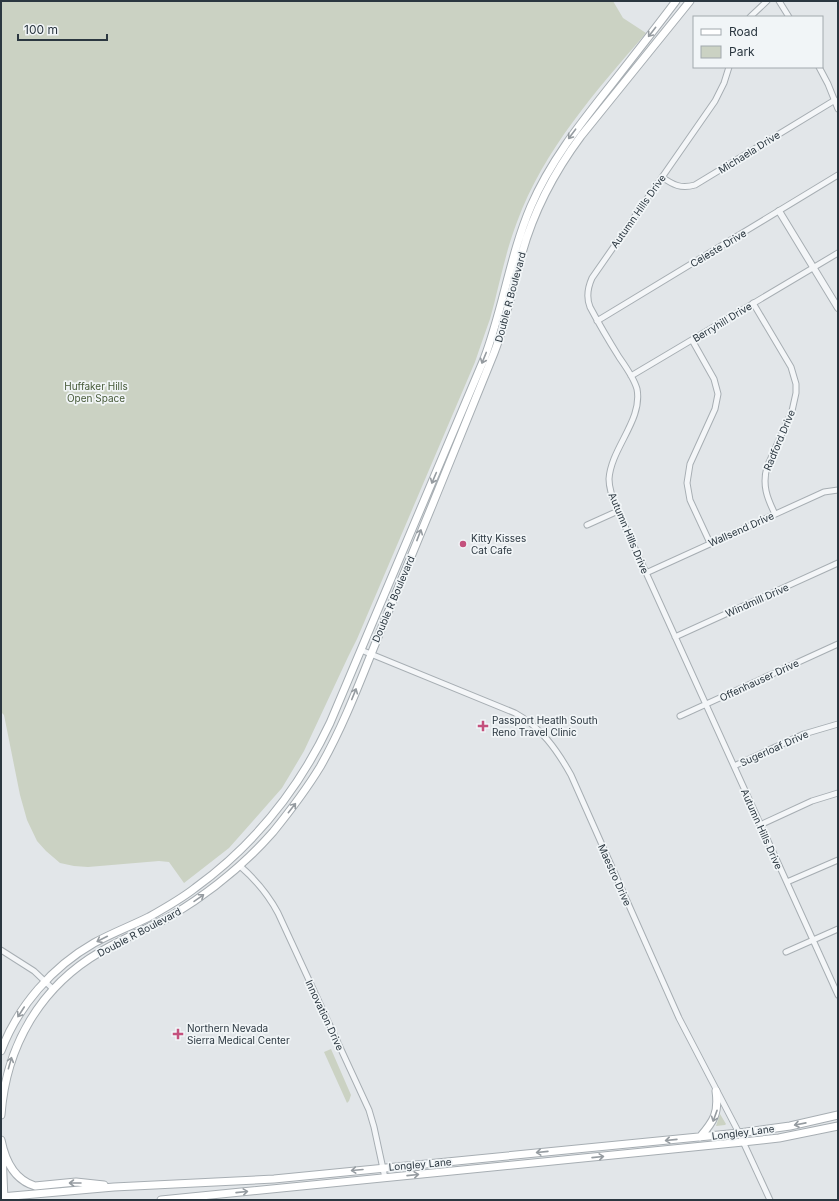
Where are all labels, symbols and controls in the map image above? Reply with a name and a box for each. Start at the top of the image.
scale bar [18,16,107,42]
legend [693,16,823,68]
text: 100 m [24,22,58,37]
text: Road [729,24,758,39]
one-way arrow [648,26,657,37]
text: Park [729,44,755,59]
street label: Michaela Drive [716,128,782,176]
one-way arrow [568,129,577,140]
street label: Autumn Hills Drive [608,172,668,250]
street label: Celeste Drive [688,226,748,269]
street label: Double R Boulevard [492,251,528,343]
street label: Berryhill Drive [690,300,754,344]
one-way arrow [480,351,488,363]
park label: Huffaker Hills Open Space [64,380,128,404]
street label: Radford Drive [761,408,797,472]
one-way arrow [430,471,438,483]
street label: Autumn Hills Drive [606,491,652,576]
street label: Wallsend Drive [706,509,776,549]
one-way arrow [416,530,424,542]
place label: Kitty Kisses Cat Cafe [471,532,526,556]
marker: Kitty Kisses Cat Cafe [458,539,468,549]
street label: Double R Boulevard [369,554,417,644]
street label: Windmill Drive [724,581,791,619]
street label: Offenhauser Drive [717,656,801,704]
one-way arrow [350,689,358,701]
place label: Passport Heatlh South Reno Travel Clinic [492,714,598,738]
marker: Passport Heatlh South Reno Travel Clinic [477,720,489,732]
street label: Sugerloaf Drive [738,727,810,768]
street label: Autumn Hills Drive [739,787,785,871]
one-way arrow [288,803,296,814]
street label: Maestro Drive [596,842,634,908]
one-way arrow [193,894,204,902]
street label: Double R Boulevard [95,905,183,959]
one-way arrow [96,936,108,944]
street label: Innovation Drive [303,978,347,1052]
one-way arrow [17,1006,25,1017]
place label: Northern Nevada Sierra Medical Center [187,1022,290,1046]
marker: Northern Nevada Sierra Medical Center [172,1028,184,1040]
one-way arrow [7,1056,14,1069]
one-way arrow [710,1110,718,1122]
one-way arrow [794,1120,807,1128]
street label: Longley Lane [711,1122,775,1142]
one-way arrow [665,1136,678,1143]
one-way arrow [536,1149,549,1156]
one-way arrow [591,1153,604,1161]
street label: Longley Lane [388,1155,452,1173]
one-way arrow [351,1166,364,1174]
one-way arrow [406,1171,419,1179]
one-way arrow [69,1179,82,1187]
one-way arrow [235,1188,248,1195]

